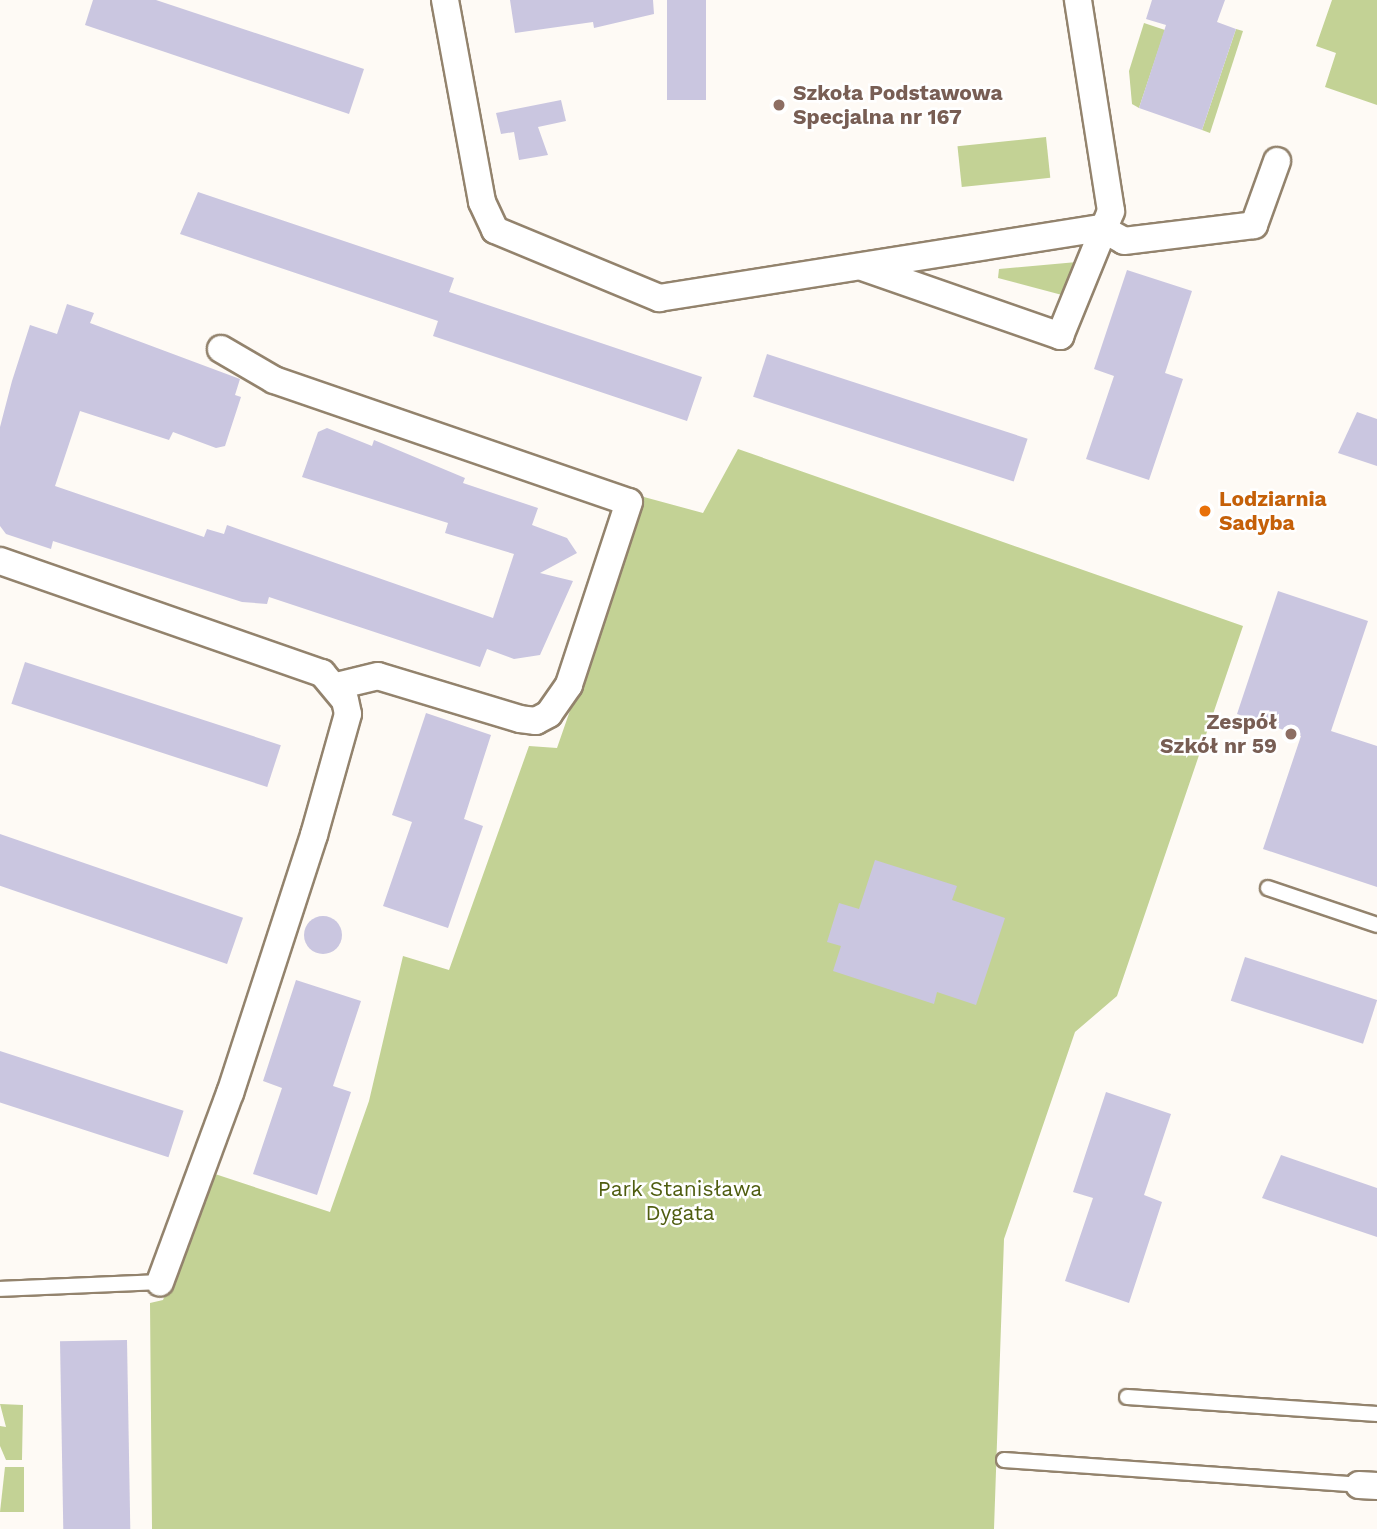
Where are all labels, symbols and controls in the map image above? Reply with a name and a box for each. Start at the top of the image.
place label: Szkoła Podstawowa Specjalna nr 167 [793,80,1003,130]
marker: Szkoła Podstawowa Specjalna nr 167 [771,97,787,113]
place label: Lodziarnia Sadyba [1219,486,1327,536]
marker: Lodziarnia Sadyba [1197,503,1213,519]
place label: Zespół Szkół nr 59 [1160,709,1277,759]
marker: Zespół Szkół nr 59 [1283,726,1299,742]
park label: Park Stanisława Dygata [598,1176,762,1226]

